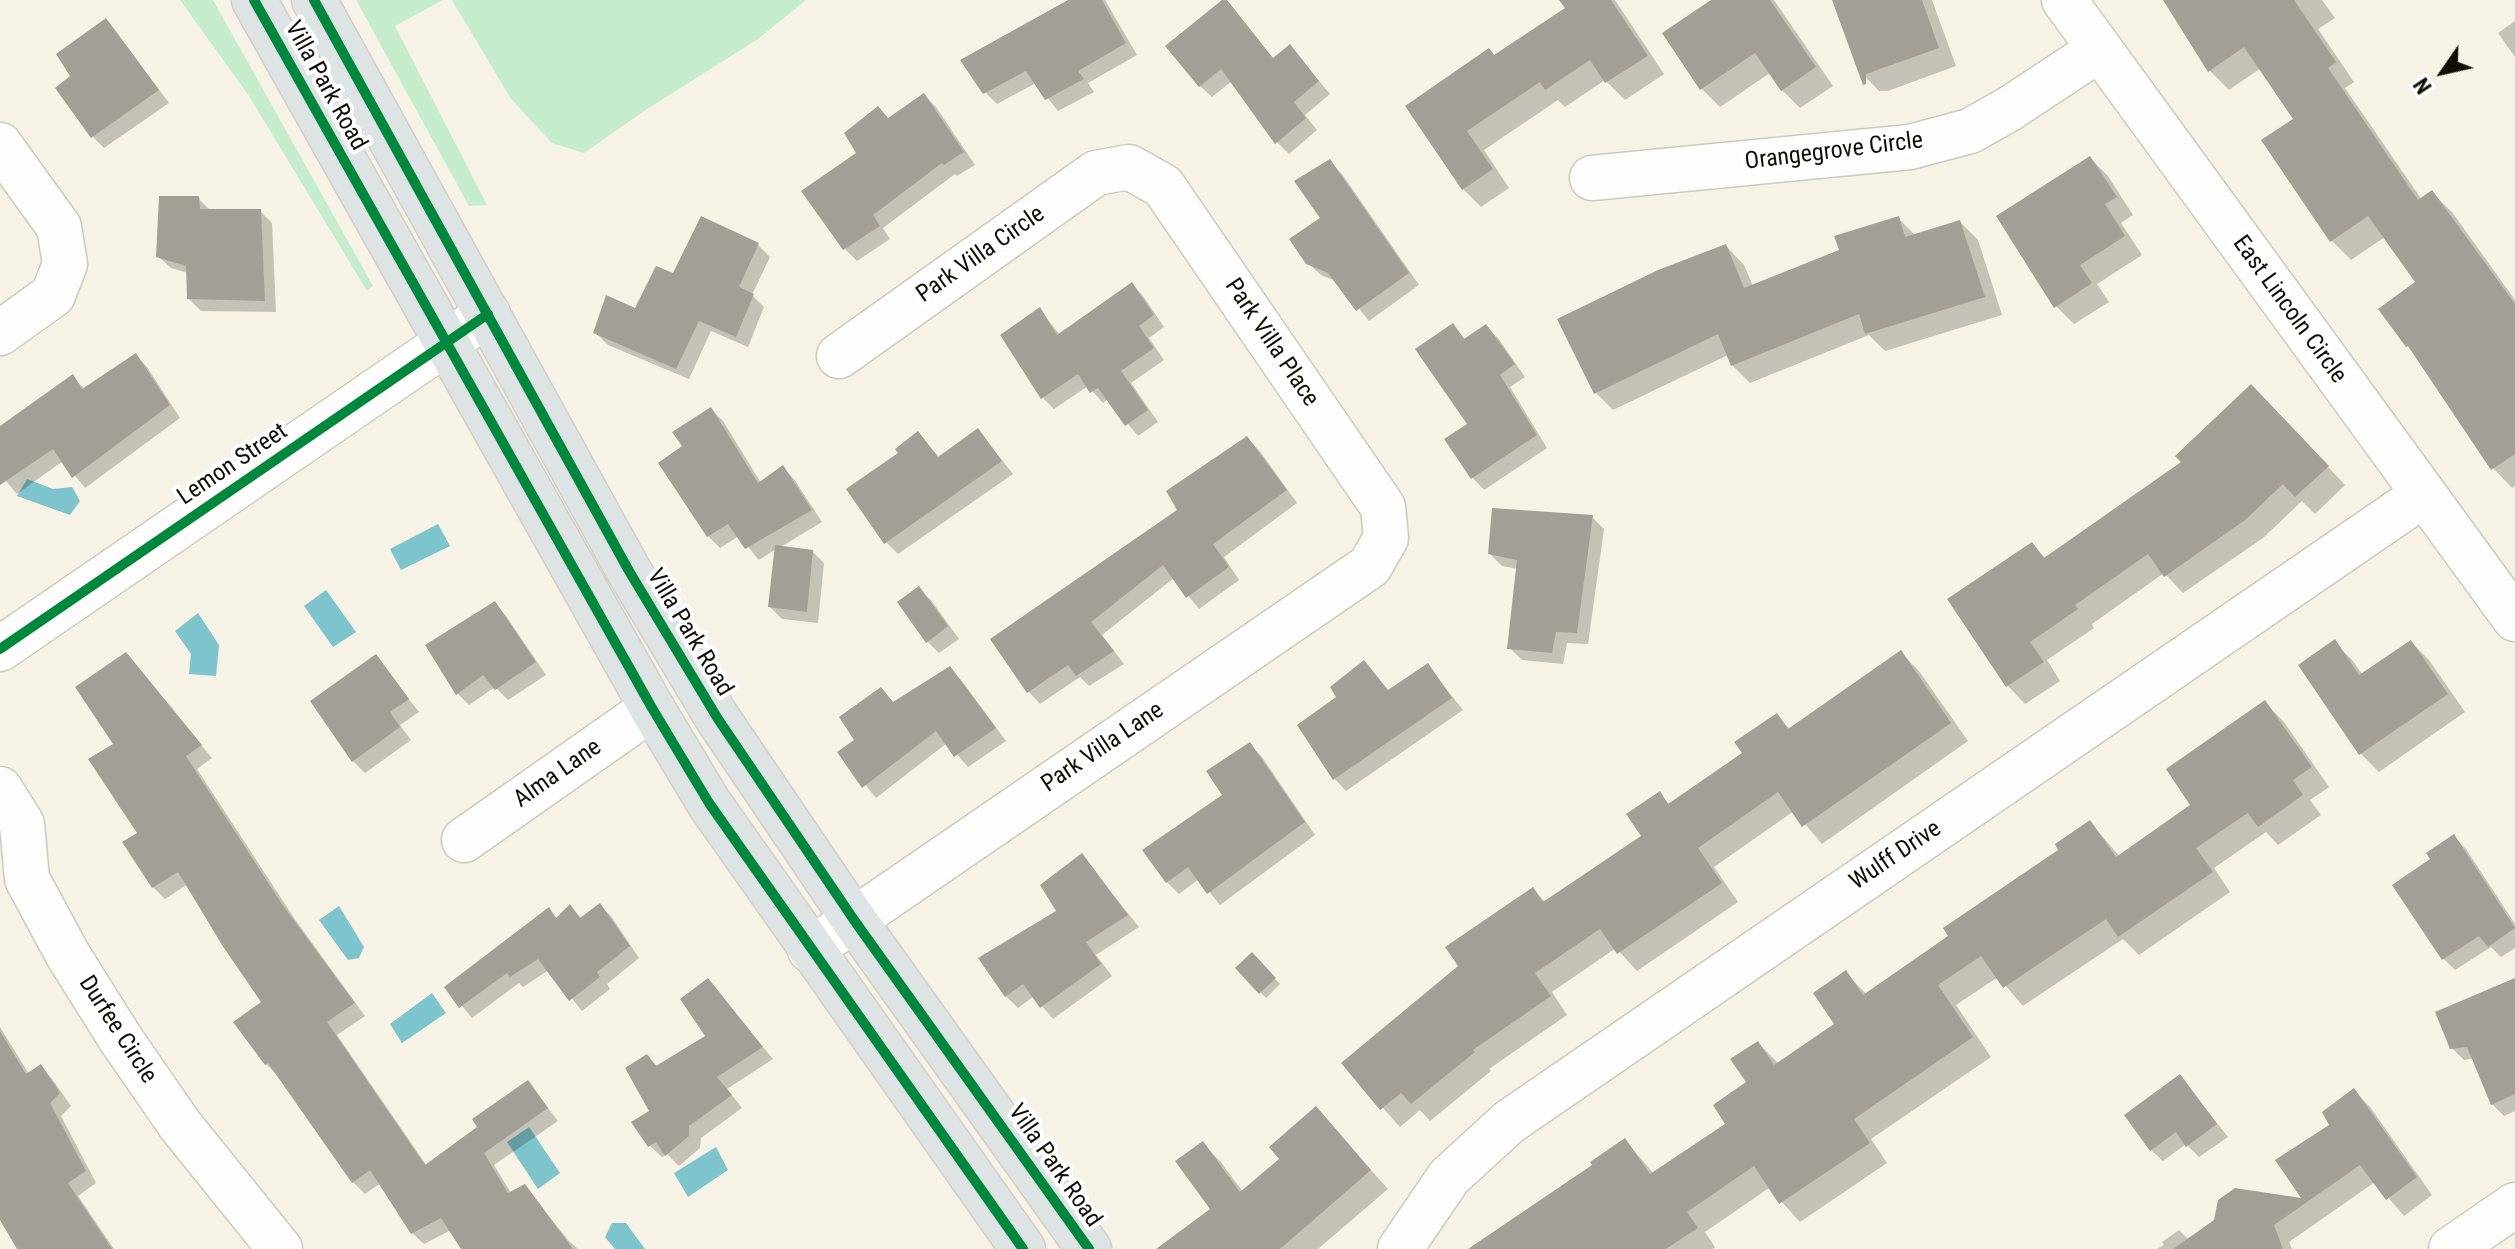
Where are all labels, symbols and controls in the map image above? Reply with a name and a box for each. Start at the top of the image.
street label: Villa Park Road [278,16,372,156]
north arrow [2403,32,2483,112]
text: N [2409,73,2437,98]
street label: Orangegrove Circle [1743,127,1925,177]
street label: Park Villa Circle [912,200,1050,310]
street label: East Lincoln Circle [2226,231,2352,389]
street label: Park Villa Place [1218,274,1324,412]
street label: Lemon Street [173,418,293,512]
street label: Villa Park Road [640,564,738,702]
street label: Park Villa Lane [1036,697,1170,799]
street label: Alma Lane [509,733,607,815]
street label: Wulff Drive [1845,815,1947,897]
street label: Durfee Circle [72,971,162,1089]
street label: Villa Park Road [1001,1099,1107,1233]

